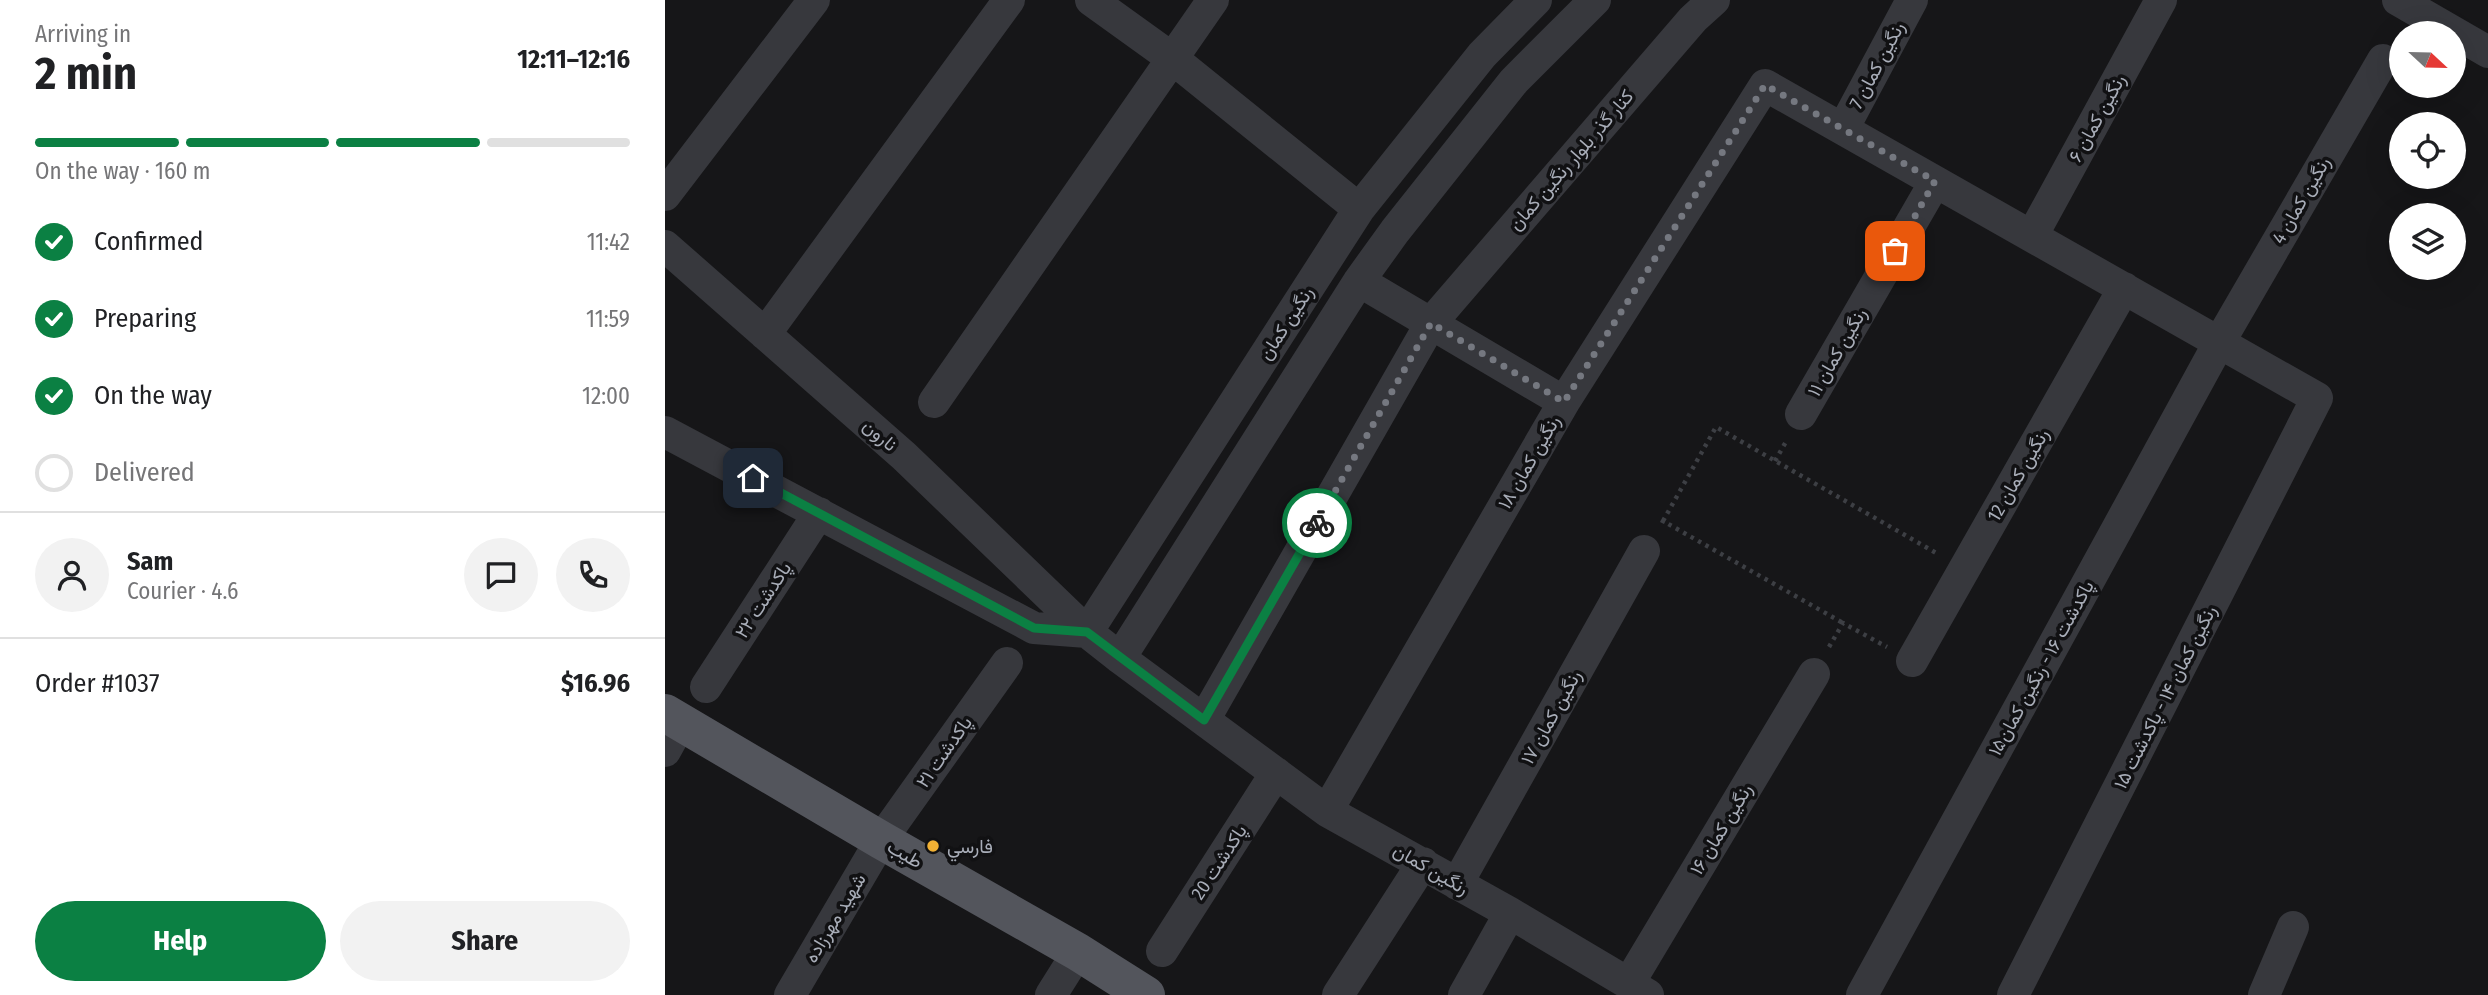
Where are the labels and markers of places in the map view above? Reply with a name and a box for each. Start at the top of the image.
pin [1865,221,1925,281]
pin [723,448,783,508]
place label: فارسي [947,835,993,862]
marker: فارسي [925,838,941,854]

